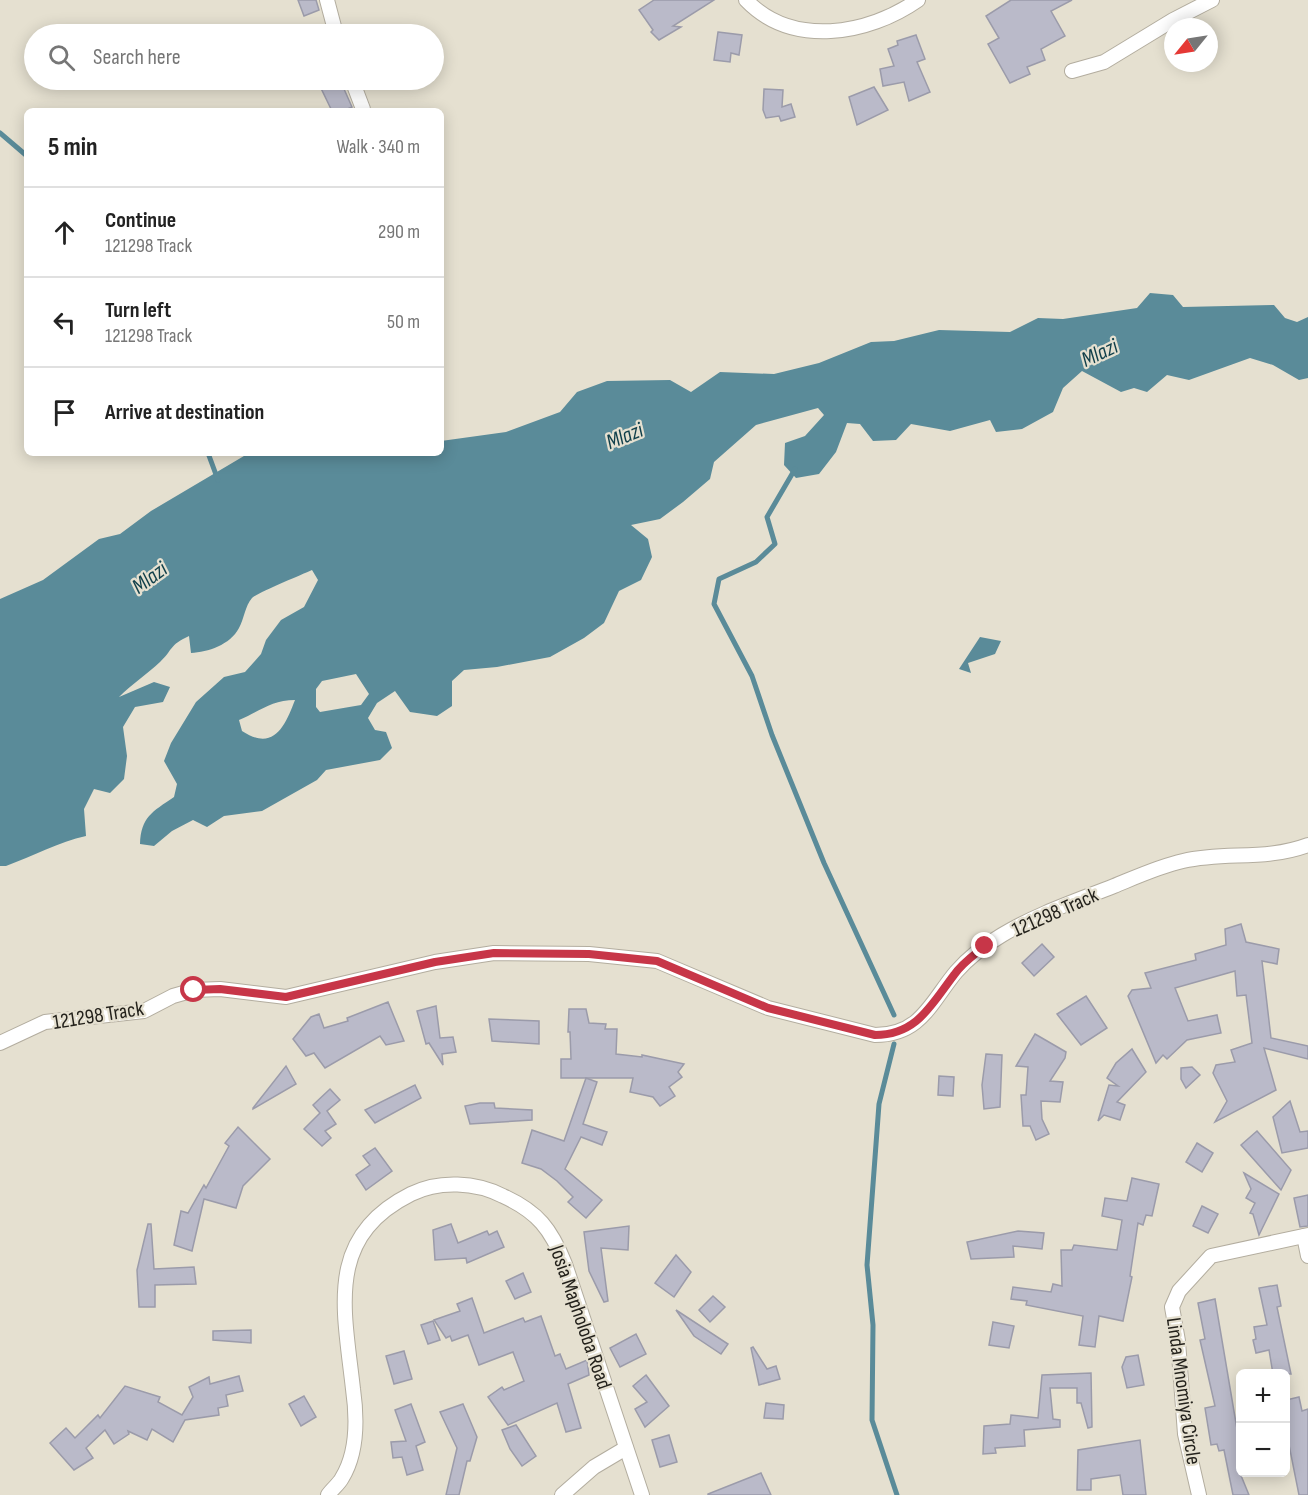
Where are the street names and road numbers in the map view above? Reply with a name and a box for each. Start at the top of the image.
street label: 121298 Track [1008,882,1102,942]
street label: 121298 Track [51,996,145,1035]
street label: Josia Mapholoba Road [544,1241,617,1392]
street label: Linda Mnomiya Circle [1161,1316,1206,1466]

